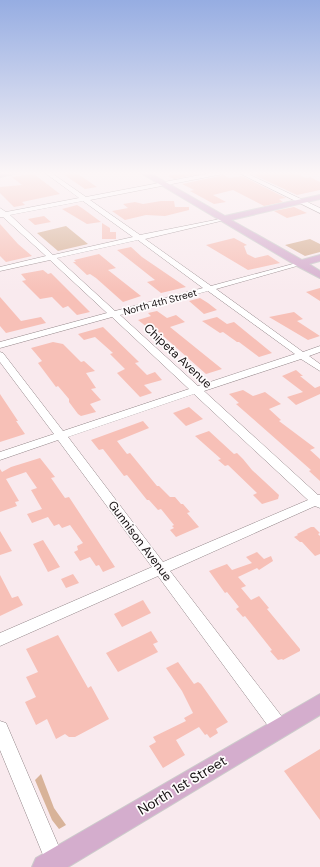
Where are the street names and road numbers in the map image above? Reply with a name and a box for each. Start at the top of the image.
street label: North 4th Street [122,286,198,318]
street label: Chipeta Avenue [140,320,216,392]
street label: Gunnison Avenue [105,498,176,585]
street label: North 1st Street [134,751,230,819]

